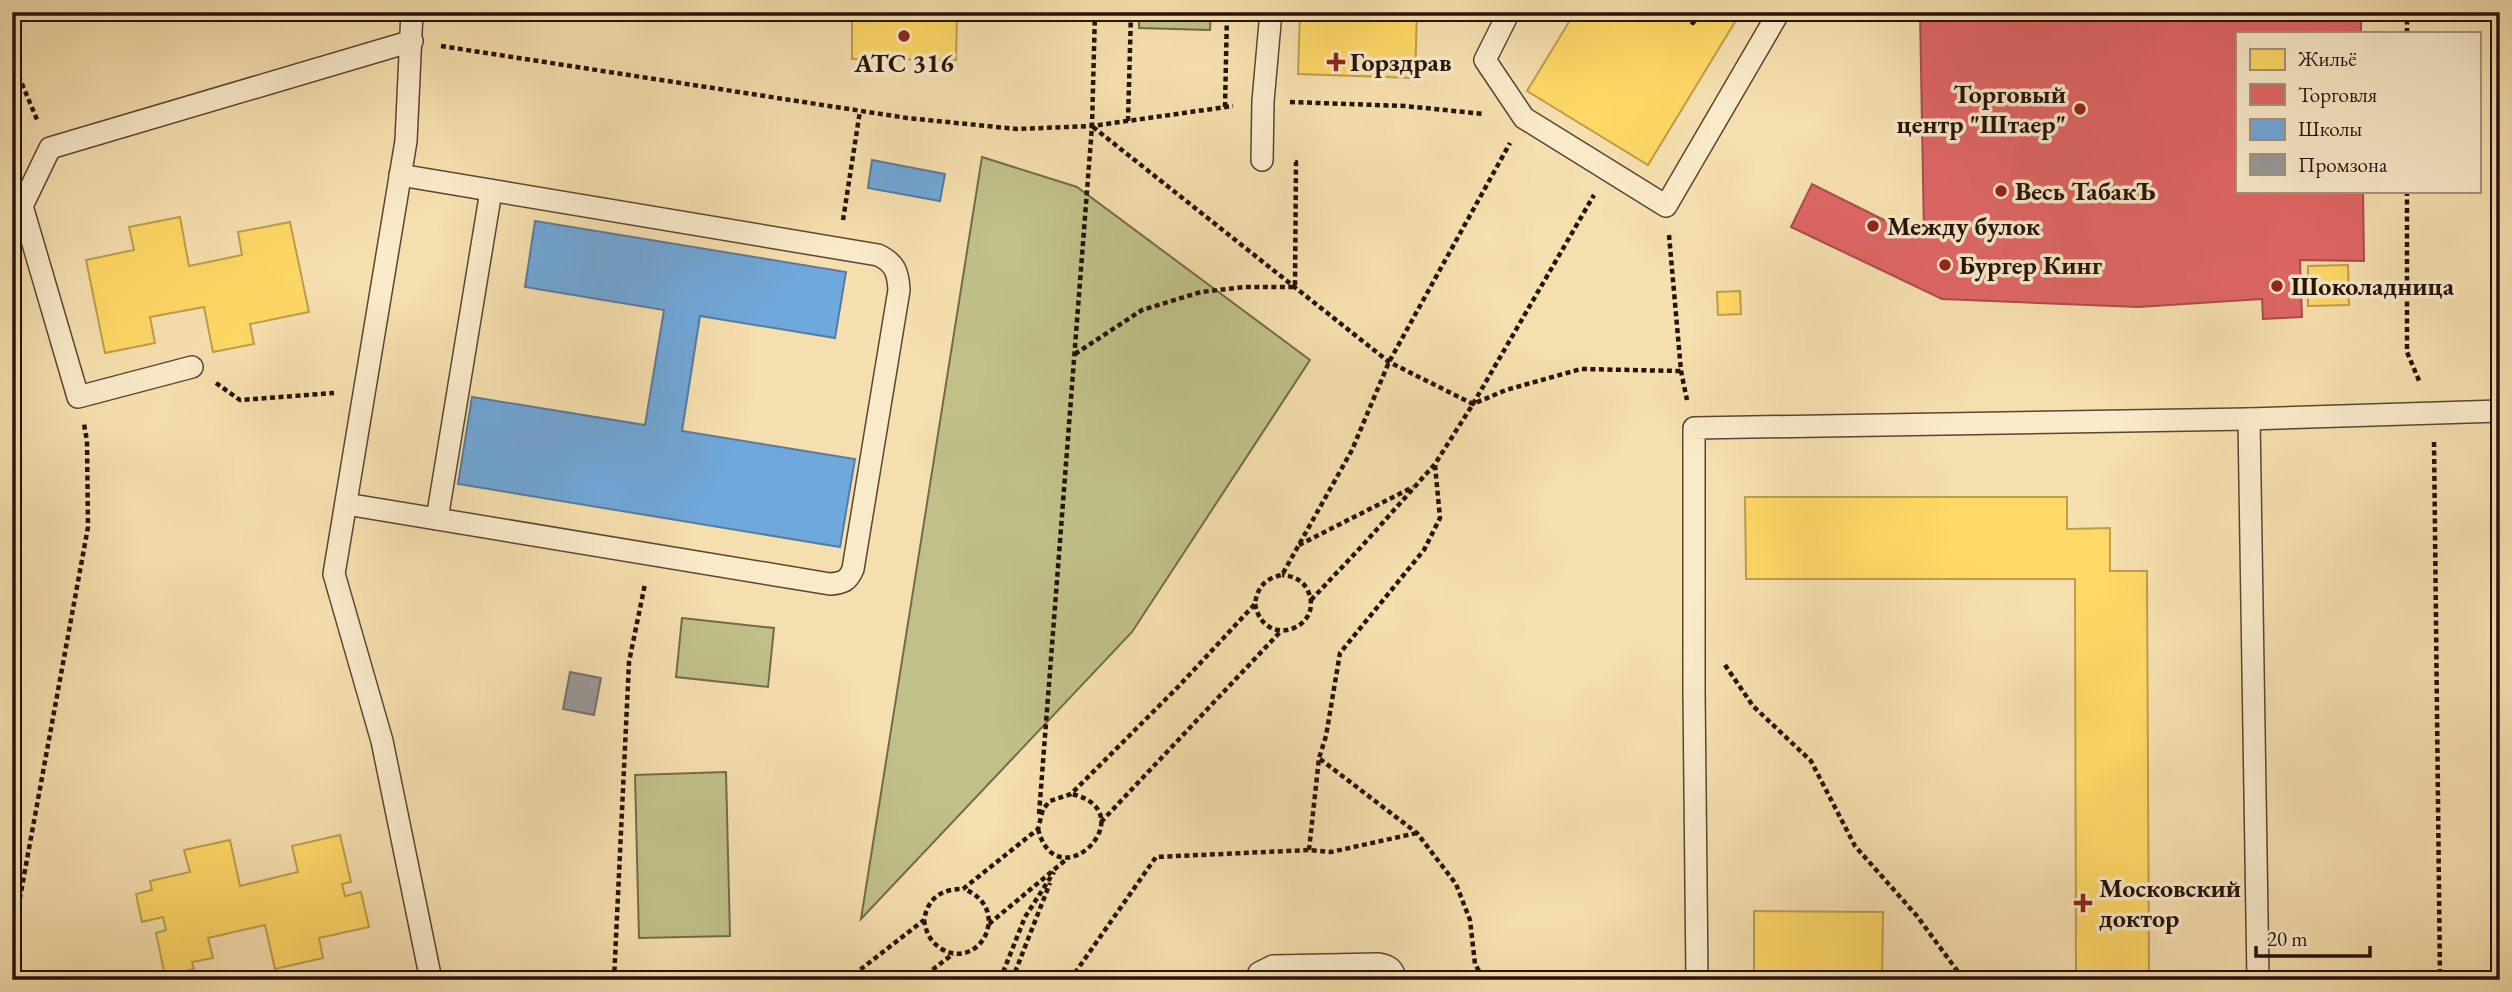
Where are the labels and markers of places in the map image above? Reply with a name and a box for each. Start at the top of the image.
marker: АТС 316 [896,28,912,44]
place label: Горздрав [1350,45,1452,79]
place label: АТС 316 [853,46,954,80]
marker: Горздрав [1328,54,1344,70]
place label: Торговый центр "Штаер" [1896,77,2066,141]
marker: Торговый центр "Штаер" [2072,101,2088,117]
place label: Весь ТабакЪ [2015,174,2156,208]
marker: Весь ТабакЪ [1993,183,2009,199]
place label: Между булок [1887,209,2041,243]
marker: Между булок [1865,218,1881,234]
place label: Бургер Кинг [1959,248,2103,282]
marker: Бургер Кинг [1937,257,1953,273]
place label: Шоколадница [2291,269,2455,303]
marker: Шоколадница [2269,278,2285,294]
place label: Московский доктор [2099,871,2241,935]
marker: Московский доктор [2073,893,2093,913]

